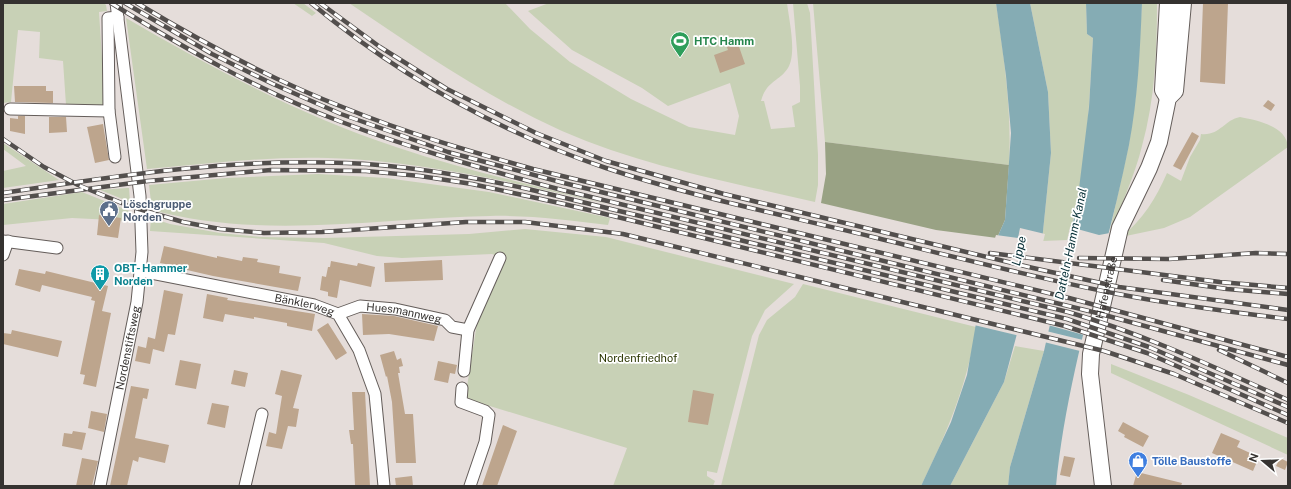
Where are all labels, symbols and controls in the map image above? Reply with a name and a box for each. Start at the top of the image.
sports icon: HTC Hamm [669,30,691,58]
place label: HTC Hamm [694,35,754,47]
water label: Datteln-Hamm-Kanal [1052,187,1090,301]
place label: Löschgruppe Norden [123,198,192,223]
public building icon: Löschgruppe Norden [98,199,120,227]
water label: Lippe [1009,234,1029,267]
street label: Hafenstraße [1093,255,1119,320]
place label: OBT- Hammer Norden [114,262,188,287]
building icon: OBT- Hammer Norden [89,263,111,291]
street label: Bänklerweg [274,291,336,318]
street label: Huesmannweg [366,301,443,325]
street label: Nordenstiftsweg [113,304,142,391]
park label: Nordenfriedhof [599,352,678,364]
north arrow [1243,441,1283,481]
shop icon: Tölle Baustoffe [1127,450,1149,478]
text: N [1246,452,1261,464]
place label: Tölle Baustoffe [1152,455,1231,467]

